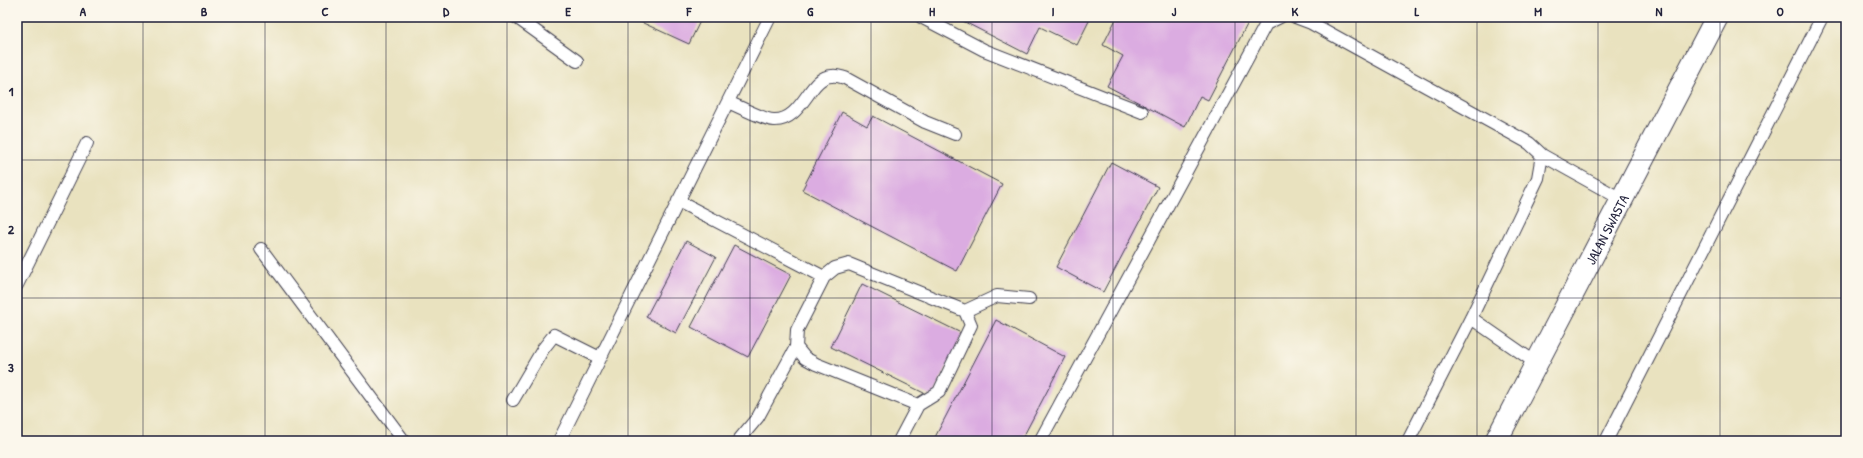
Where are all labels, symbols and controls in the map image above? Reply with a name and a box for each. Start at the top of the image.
text: A [80,2,87,20]
text: B [201,2,208,20]
text: C [321,2,329,20]
text: D [443,2,450,20]
text: E [565,2,571,20]
text: F [686,2,693,20]
text: G [807,2,814,20]
text: H [929,2,935,20]
text: I [1051,2,1055,20]
text: J [1172,2,1177,20]
text: K [1292,2,1299,20]
text: L [1415,2,1420,20]
text: M [1534,2,1542,20]
text: N [1656,2,1663,20]
text: O [1776,2,1784,20]
text: 1 [9,82,14,100]
street label: JALAN SWASTA [1580,191,1633,267]
text: 2 [8,220,15,238]
text: 3 [8,358,14,376]

